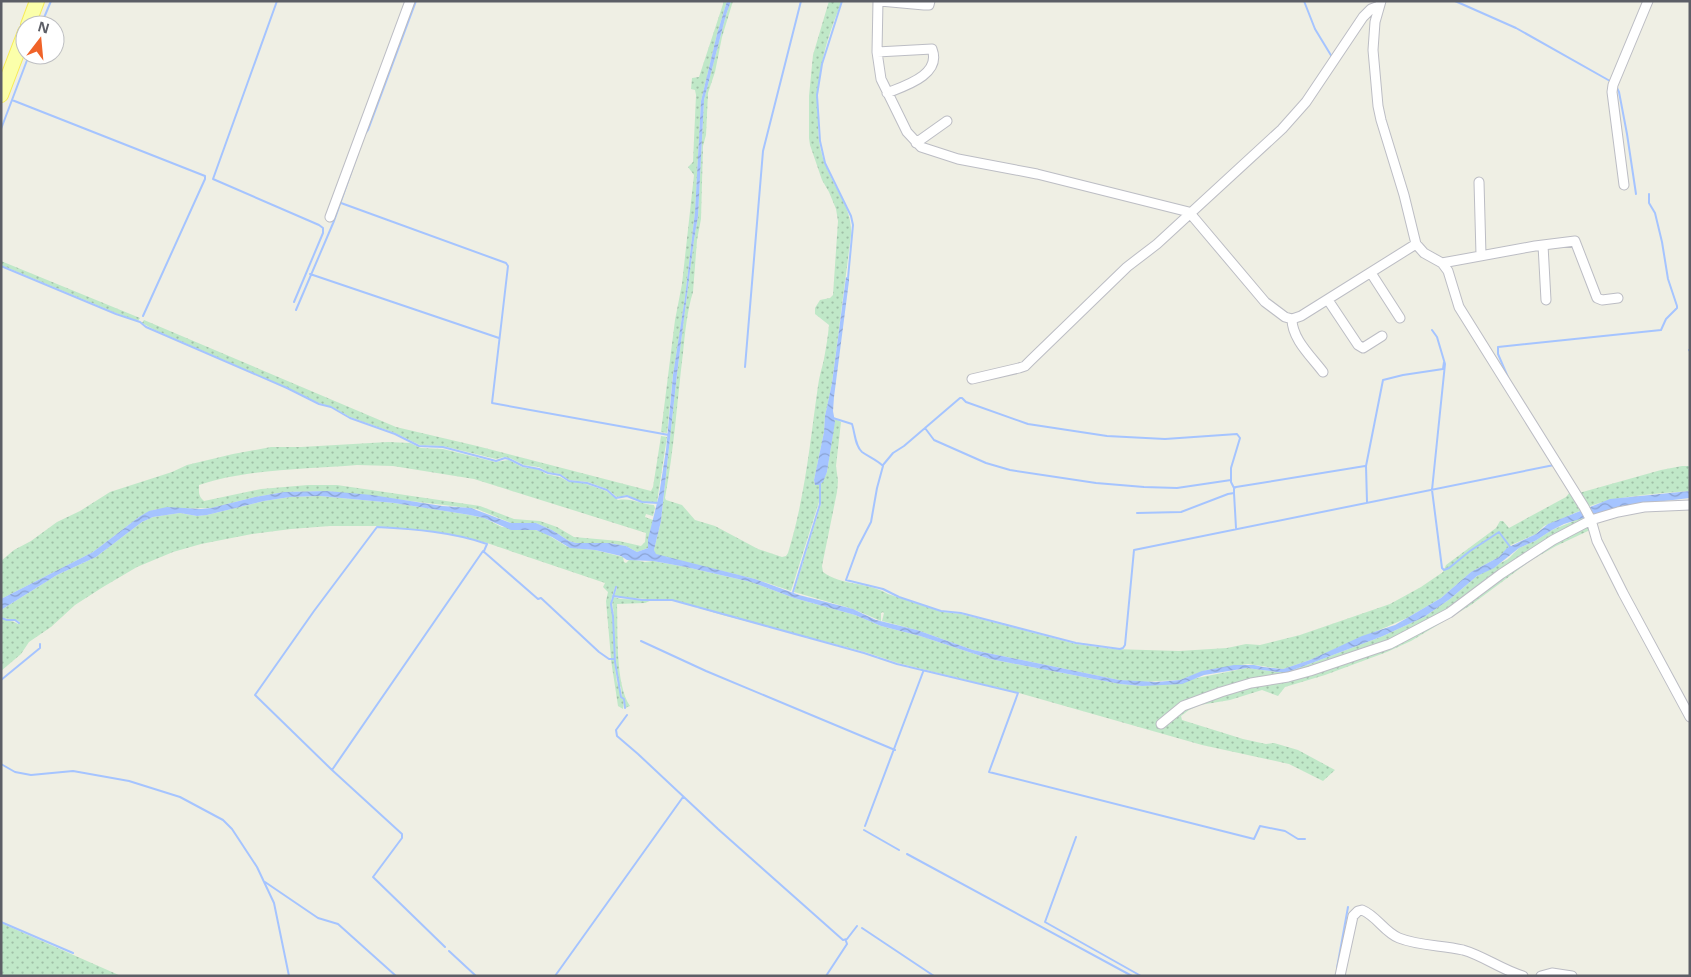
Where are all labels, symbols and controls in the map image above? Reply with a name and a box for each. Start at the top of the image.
north arrow [15,15,65,65]
text: N [36,16,52,38]

